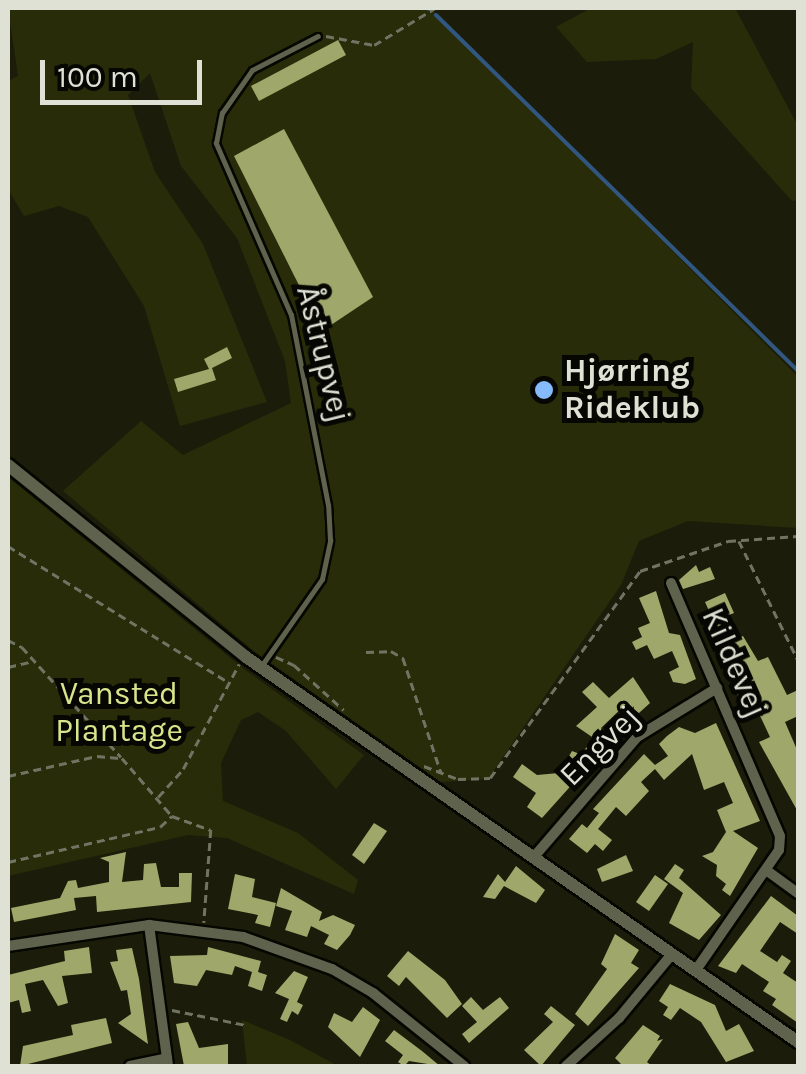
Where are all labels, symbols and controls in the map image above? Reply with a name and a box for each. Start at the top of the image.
scale bar [45,40,208,102]
text: 100 m [57,59,138,95]
street label: Åstrupvej [288,282,358,426]
place label: Hjørring Rideklub [564,353,700,428]
marker: Hjørring Rideklub [533,379,555,401]
street label: Kildevej [693,602,775,724]
park label: Vansted Plantage [55,676,183,751]
street label: Engvej [552,698,648,794]

